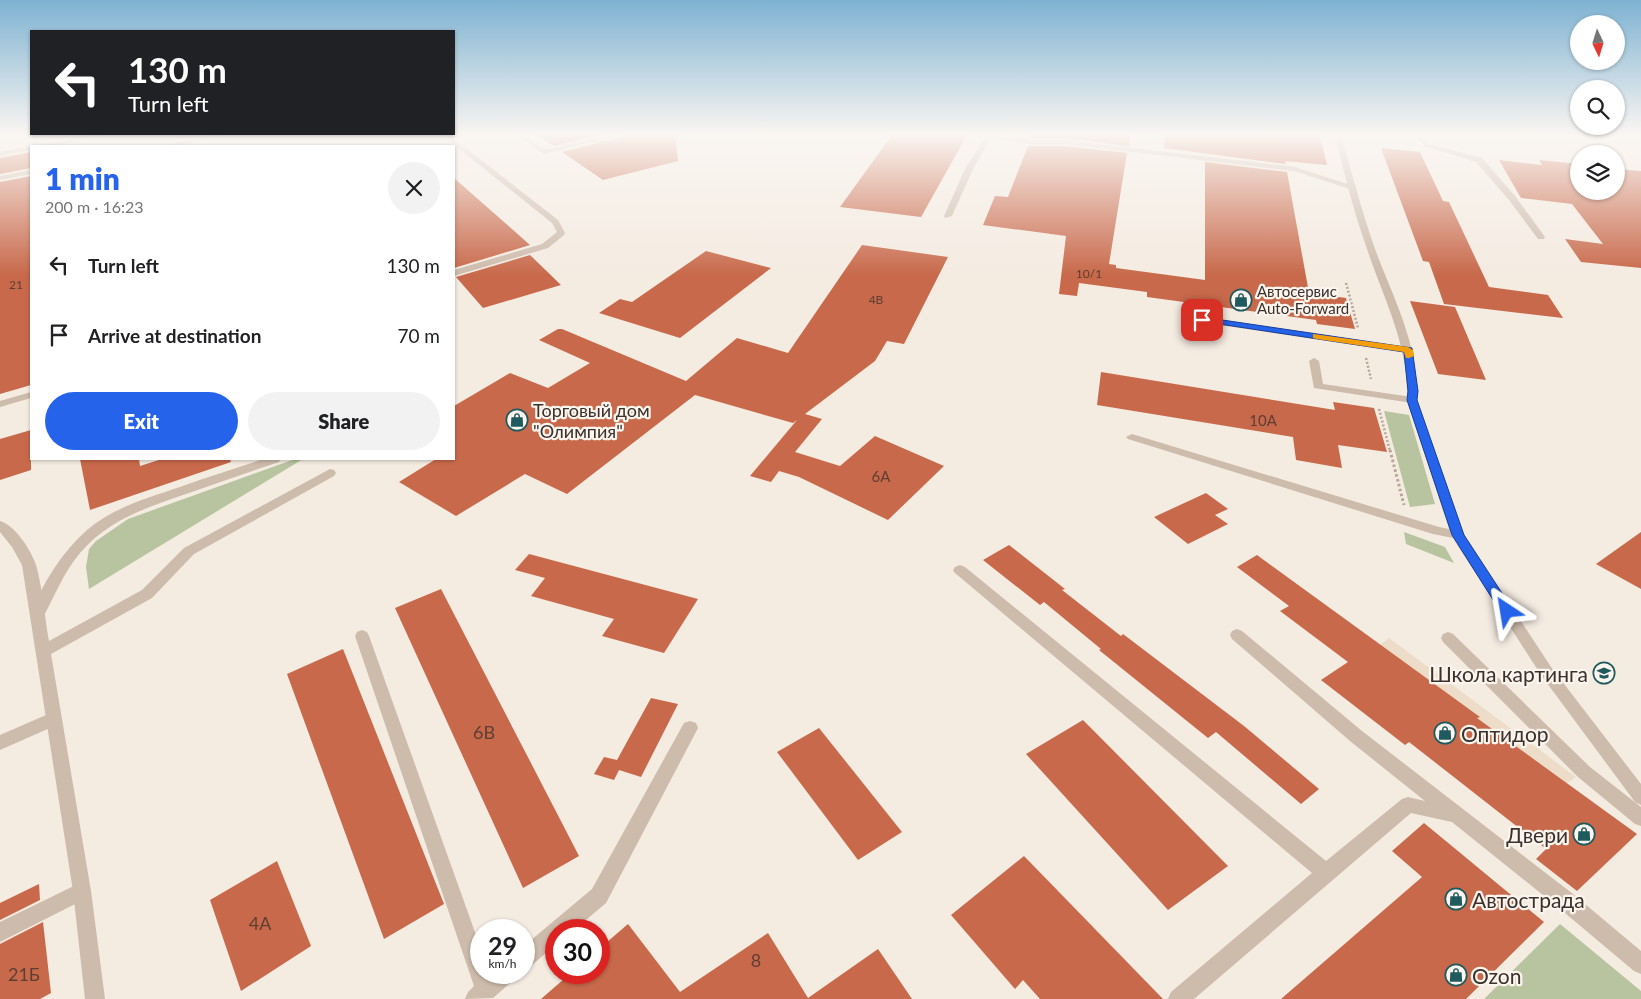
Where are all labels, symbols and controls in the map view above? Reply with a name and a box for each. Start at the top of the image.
north arrow [1570,15,1625,70]
map controls [1570,15,1625,200]
text: 130 m [128,48,227,90]
icon: left [45,50,110,115]
button: search [1570,80,1625,135]
text: Turn left [128,90,209,117]
button: layers [1570,145,1625,200]
text: 1 min [45,160,120,196]
button: close [388,162,440,214]
text: 200 m · 16:23 [45,197,144,216]
icon: left [45,251,73,279]
text: Turn left [88,254,159,277]
text: 130 m [386,254,440,277]
house number: 10/1 [1076,266,1102,281]
house number: 21 [9,277,23,292]
place label: Автосервис Auto-Forward [1257,282,1349,317]
shop icon: Автосервис Auto-Forward [1229,288,1253,312]
house number: 4В [869,292,884,307]
pin [1181,299,1223,341]
icon: arrive [1188,306,1216,334]
icon: arrive [45,321,73,349]
text: Arrive at destination [88,324,261,347]
text: 70 m [397,324,440,347]
button: Exit [45,392,238,450]
button: Share [248,392,440,450]
place label: Торговый дом "Олимпия" [533,399,650,442]
shop icon: Торговый дом "Олимпия" [505,408,529,432]
house number: 10А [1249,411,1278,429]
house number: 6А [872,467,891,485]
position arrow [1480,584,1532,636]
place label: Школа картинга [1429,661,1588,686]
school or university icon: Школа картинга [1592,661,1616,685]
house number: 6В [473,721,495,743]
shop icon: Оптидор [1433,721,1457,745]
place label: Оптидор [1461,721,1549,746]
place label: Двери [1506,822,1568,847]
shop icon: Двери [1572,822,1596,846]
shop icon: Автострада [1444,887,1468,911]
place label: Автострада [1472,887,1585,912]
house number: 4А [249,912,272,934]
speed limit sign: 30 [545,919,610,984]
text: 29 [488,930,517,960]
house number: 8 [751,949,761,971]
text: km/h [488,956,517,971]
house number: 21Б [8,963,40,985]
shop icon: Ozon [1444,963,1468,987]
place label: Ozon [1472,963,1522,988]

